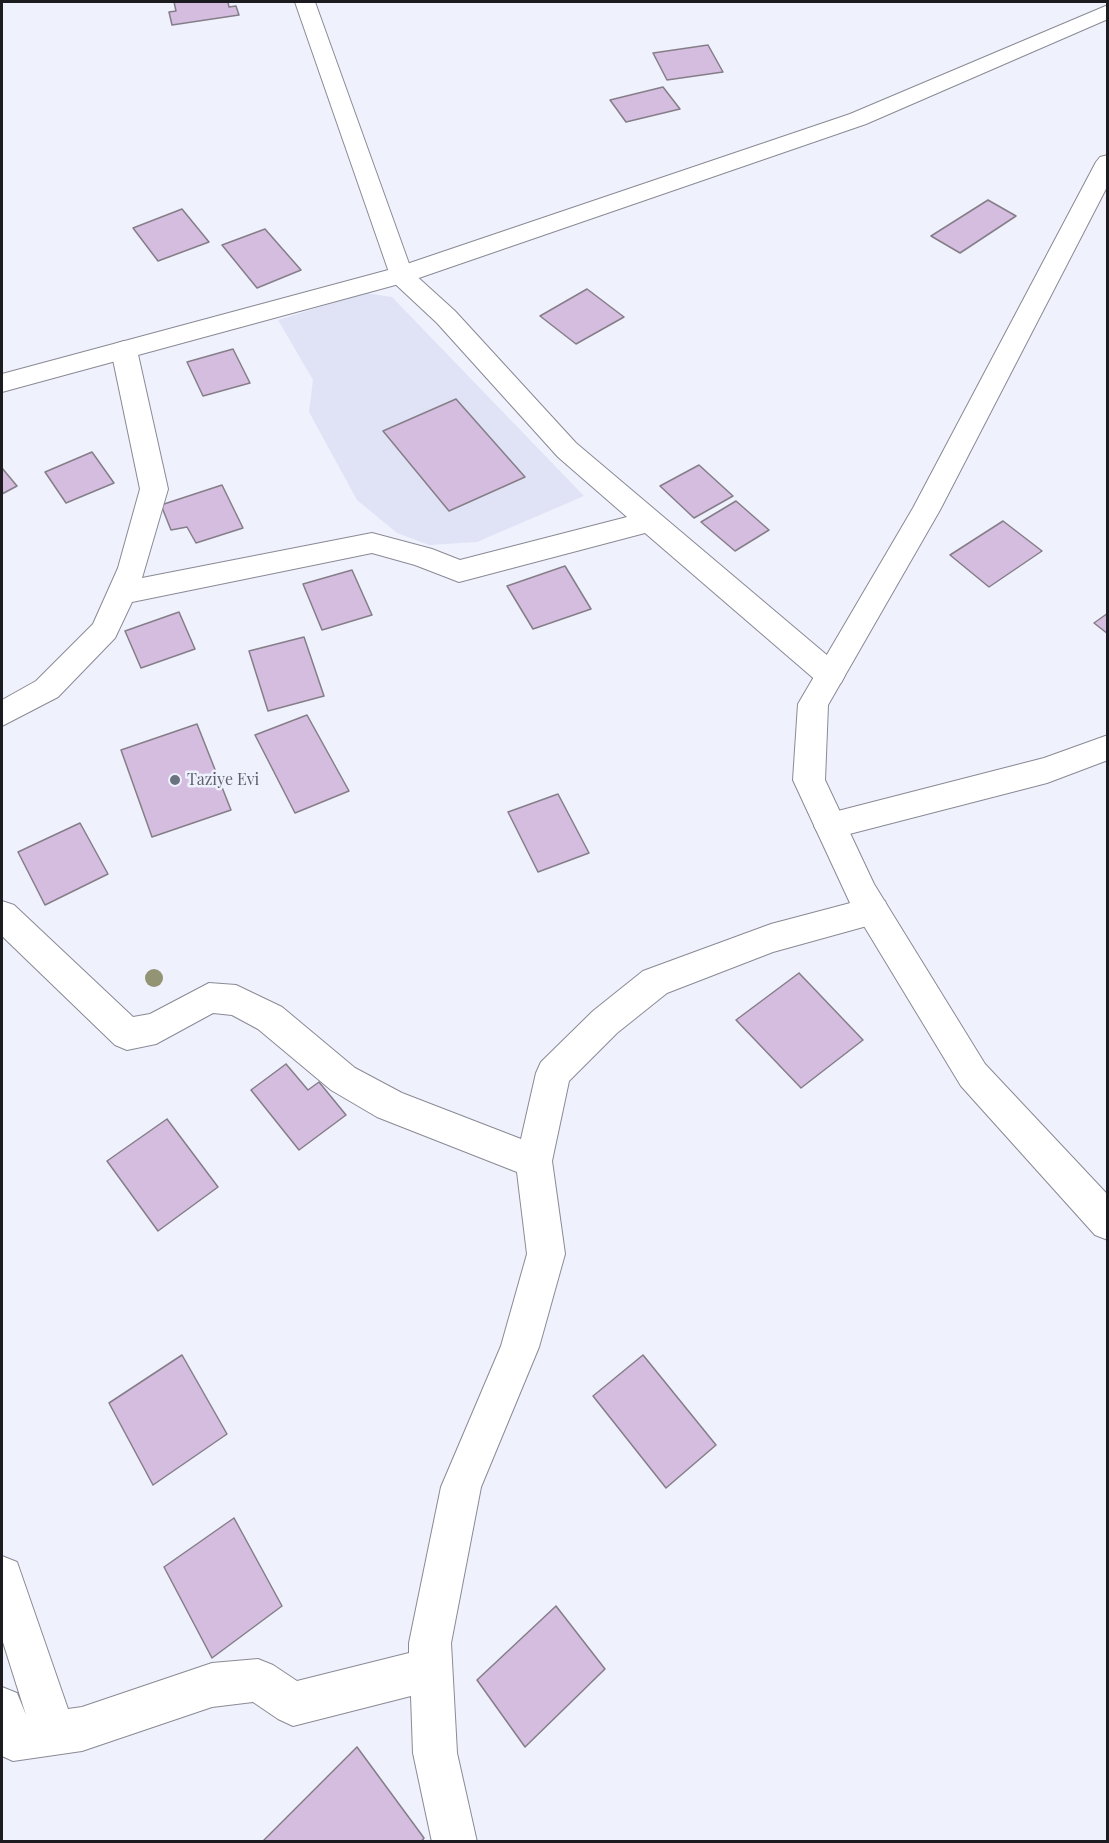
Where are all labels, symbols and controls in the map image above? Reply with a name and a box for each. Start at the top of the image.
place label: Taziye Evi [187,770,259,790]
marker: Taziye Evi [168,773,182,787]

